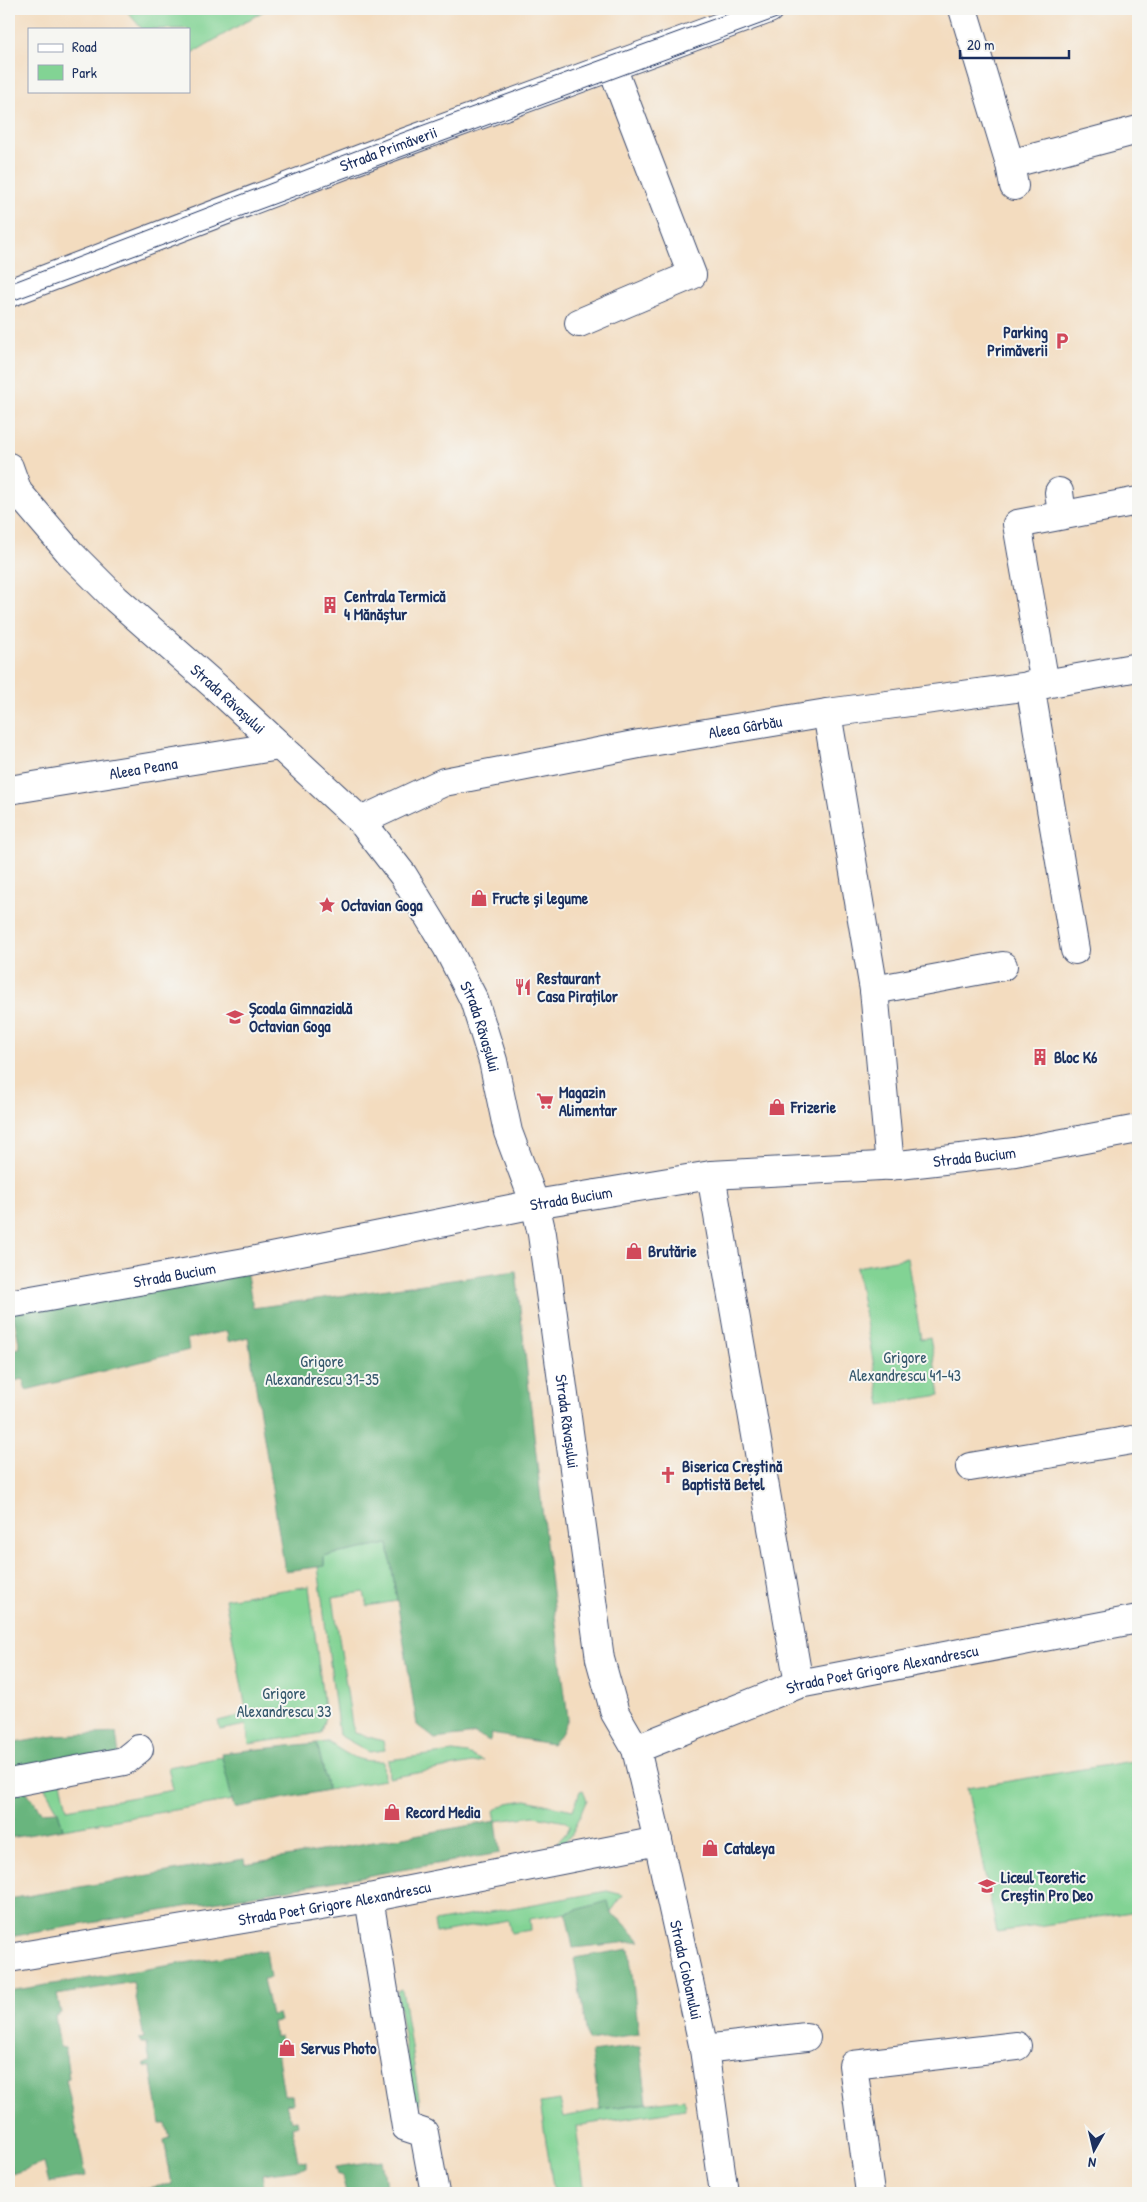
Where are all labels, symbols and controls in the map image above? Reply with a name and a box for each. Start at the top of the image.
legend [28,28,190,92]
scale bar [960,28,1068,60]
text: 20 m [967,34,994,55]
text: Road [72,36,97,57]
text: Park [72,62,97,83]
street label: Strada Primăverii [337,120,440,177]
place label: Parking Primăverii [987,321,1048,361]
parking icon: Parking Primăverii [1052,331,1072,351]
place label: Centrala Termică 4 Mănăștur [344,585,446,625]
building icon: Centrala Termică 4 Mănăștur [320,595,340,615]
street label: Strada Răvașului [186,659,271,739]
street label: Aleea Gârbău [707,710,784,743]
street label: Aleea Peana [108,752,179,785]
place label: Fructe și legume [492,887,589,910]
shop icon: Fructe și legume [469,888,489,908]
place label: Octavian Goga [341,894,423,917]
place icon: Octavian Goga [317,895,337,915]
place label: Restaurant Casa Piraților [537,967,619,1007]
street label: Strada Răvașului [455,977,506,1074]
restaurant icon: Restaurant Casa Piraților [513,977,533,997]
place label: Școala Gimnazială Octavian Goga [249,997,353,1038]
school or university icon: Școala Gimnazială Octavian Goga [225,1007,245,1027]
place label: Bloc K6 [1054,1046,1098,1068]
building icon: Bloc K6 [1030,1047,1050,1067]
place label: Magazin Alimentar [559,1081,618,1121]
supermarket icon: Magazin Alimentar [535,1091,555,1111]
place label: Frizerie [790,1096,837,1118]
shop icon: Frizerie [767,1097,787,1117]
street label: Strada Bucium [932,1141,1017,1172]
street label: Strada Bucium [528,1180,614,1216]
place label: Brutărie [648,1240,697,1262]
shop icon: Brutărie [624,1241,644,1261]
street label: Strada Bucium [132,1256,217,1293]
park label: Grigore Alexandrescu 41-43 [849,1346,961,1386]
park label: Grigore Alexandrescu 31-35 [265,1350,379,1390]
street label: Strada Răvașului [550,1373,585,1470]
place label: Biserica Creștină Baptistă Betel [682,1455,783,1496]
church icon: Biserica Creștină Baptistă Betel [658,1465,678,1485]
street label: Strada Poet Grigore Alexandrescu [783,1639,981,1699]
park label: Grigore Alexandrescu 33 [237,1682,331,1722]
place label: Record Media [406,1801,481,1823]
shop icon: Record Media [382,1802,402,1822]
place label: Cataleya [724,1837,775,1860]
shop icon: Cataleya [700,1838,720,1858]
place label: Liceul Teoretic Creștin Pro Deo [1001,1866,1093,1906]
street label: Strada Poet Grigore Alexandrescu [236,1875,433,1931]
school or university icon: Liceul Teoretic Creștin Pro Deo [977,1876,997,1896]
street label: Strada Ciobanului [665,1918,708,2022]
place label: Servus Photo [301,2037,377,2059]
shop icon: Servus Photo [277,2038,297,2058]
north arrow [1070,2124,1120,2174]
text: N [1087,2153,1097,2173]

